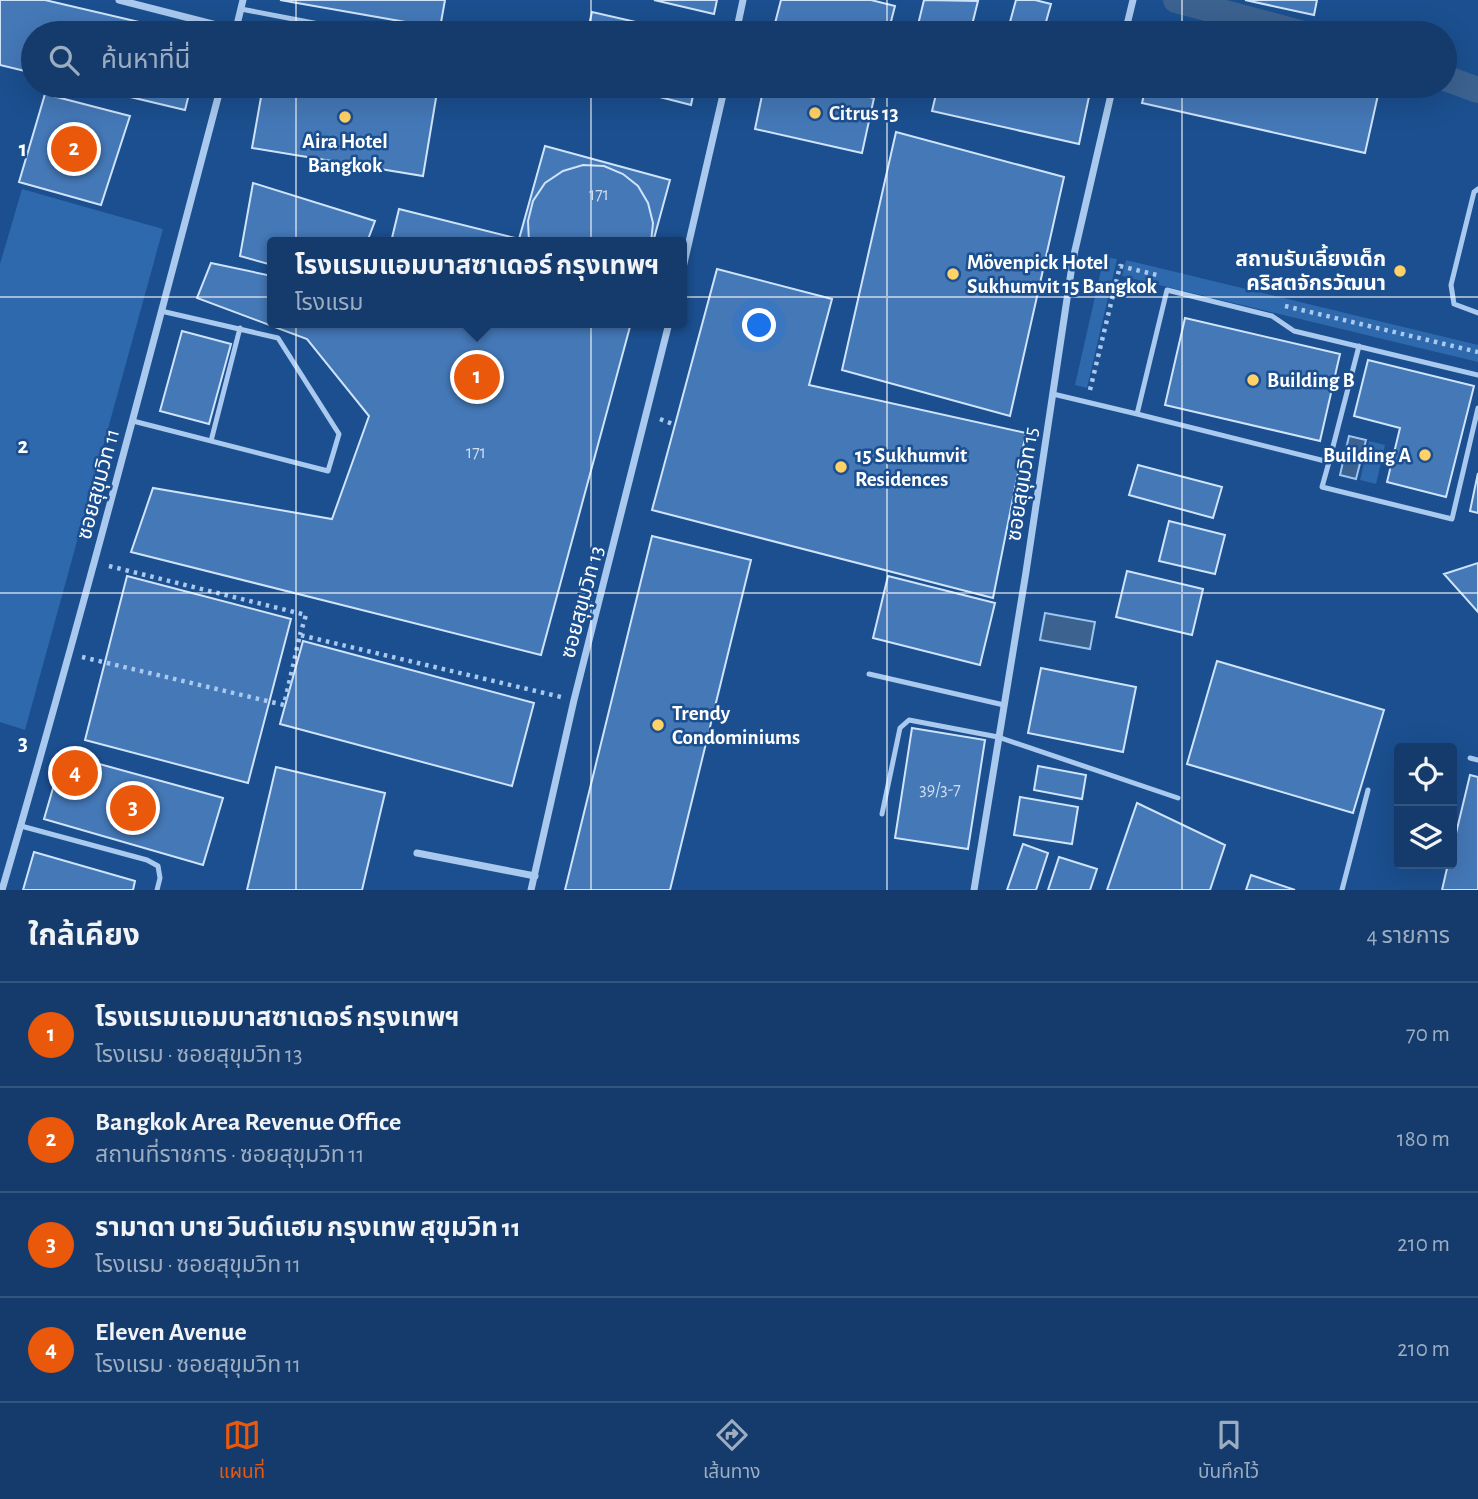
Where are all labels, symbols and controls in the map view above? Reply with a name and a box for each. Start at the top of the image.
search box [21,21,1457,98]
icon: search [45,41,83,79]
text: ค้นหาที่นี่ [101,47,191,73]
place label: Citrus 13 [829,103,899,124]
marker: Citrus 13 [807,105,823,121]
marker: Aira Hotel Bangkok [337,109,353,125]
pin: 2 [51,123,97,175]
place label: Aira Hotel Bangkok [302,131,388,176]
text: 1 [19,138,27,161]
house number: 171 [589,186,609,204]
popup [267,237,687,328]
place label: สถานรับเลี้ยงเด็ก คริสตจักรวัฒนา [1235,244,1386,294]
place label: Mövenpick Hotel Sukhumvit 15 Bangkok [967,252,1158,297]
text: โรงแรมแอมบาสซาเดอร์ กรุงเทพฯ [295,253,659,279]
marker: สถานรับเลี้ยงเด็ก คริสตจักรวัฒนา [1392,263,1408,279]
marker: Mövenpick Hotel Sukhumvit 15 Bangkok [945,266,961,282]
text: โรงแรม [295,292,363,315]
your location [742,308,776,342]
pin: 1 [454,351,500,403]
place label: Building B [1267,370,1355,391]
marker: Building B [1245,372,1261,388]
street label: ซอยสุขุมวิท 15 [1003,426,1044,543]
street label: ซอยสุขุมวิท 11 [74,427,125,542]
text: 2 [18,435,29,458]
house number: 171 [466,444,486,462]
place label: 15 Sukhumvit Residences [855,445,967,490]
place label: Building A [1323,445,1411,466]
marker: Building A [1417,447,1433,463]
marker: 15 Sukhumvit Residences [833,459,849,475]
street label: ซอยสุขุมวิท 13 [557,544,609,661]
place label: Trendy Condominiums [672,703,800,748]
marker: Trendy Condominiums [650,717,666,733]
text: 3 [18,732,28,755]
map controls [1394,743,1457,869]
button: locate [1394,743,1457,806]
pin: 4 [52,747,98,799]
house number: 39/3-7 [919,781,961,799]
pin: 3 [110,782,156,834]
button: layers [1394,806,1457,869]
text: ใกล้เคียง [28,921,140,951]
text: 4 รายการ [1367,925,1450,948]
text: โรงแรมแอมบาสซาเดอร์ กรุงเทพฯ [95,1005,459,1031]
text: 1 [47,1023,55,1046]
text: 70 m [1406,1023,1450,1046]
text: โรงแรม · ซอยสุขุมวิท 13 [95,1044,302,1067]
text: Bangkok Area Revenue Office [95,1109,401,1135]
text: 2 [46,1128,56,1151]
text: 180 m [1397,1128,1450,1151]
text: สถานที่ราชการ · ซอยสุขุมวิท 11 [95,1144,364,1167]
text: รามาดา บาย วินด์แฮม กรุงเทพ สุขุมวิท 11 [95,1215,521,1241]
text: 3 [46,1233,56,1256]
text: 210 m [1397,1233,1450,1256]
text: โรงแรม · ซอยสุขุมวิท 11 [95,1254,301,1277]
text: Eleven Avenue [95,1319,247,1345]
text: 4 [45,1338,57,1361]
text: 210 m [1397,1338,1450,1361]
text: โรงแรม · ซอยสุขุมวิท 11 [95,1354,301,1377]
tab: แผนที่ [219,1416,265,1487]
tab: เส้นทาง [703,1416,760,1487]
tab: บันทึกไว้ [1198,1416,1259,1487]

